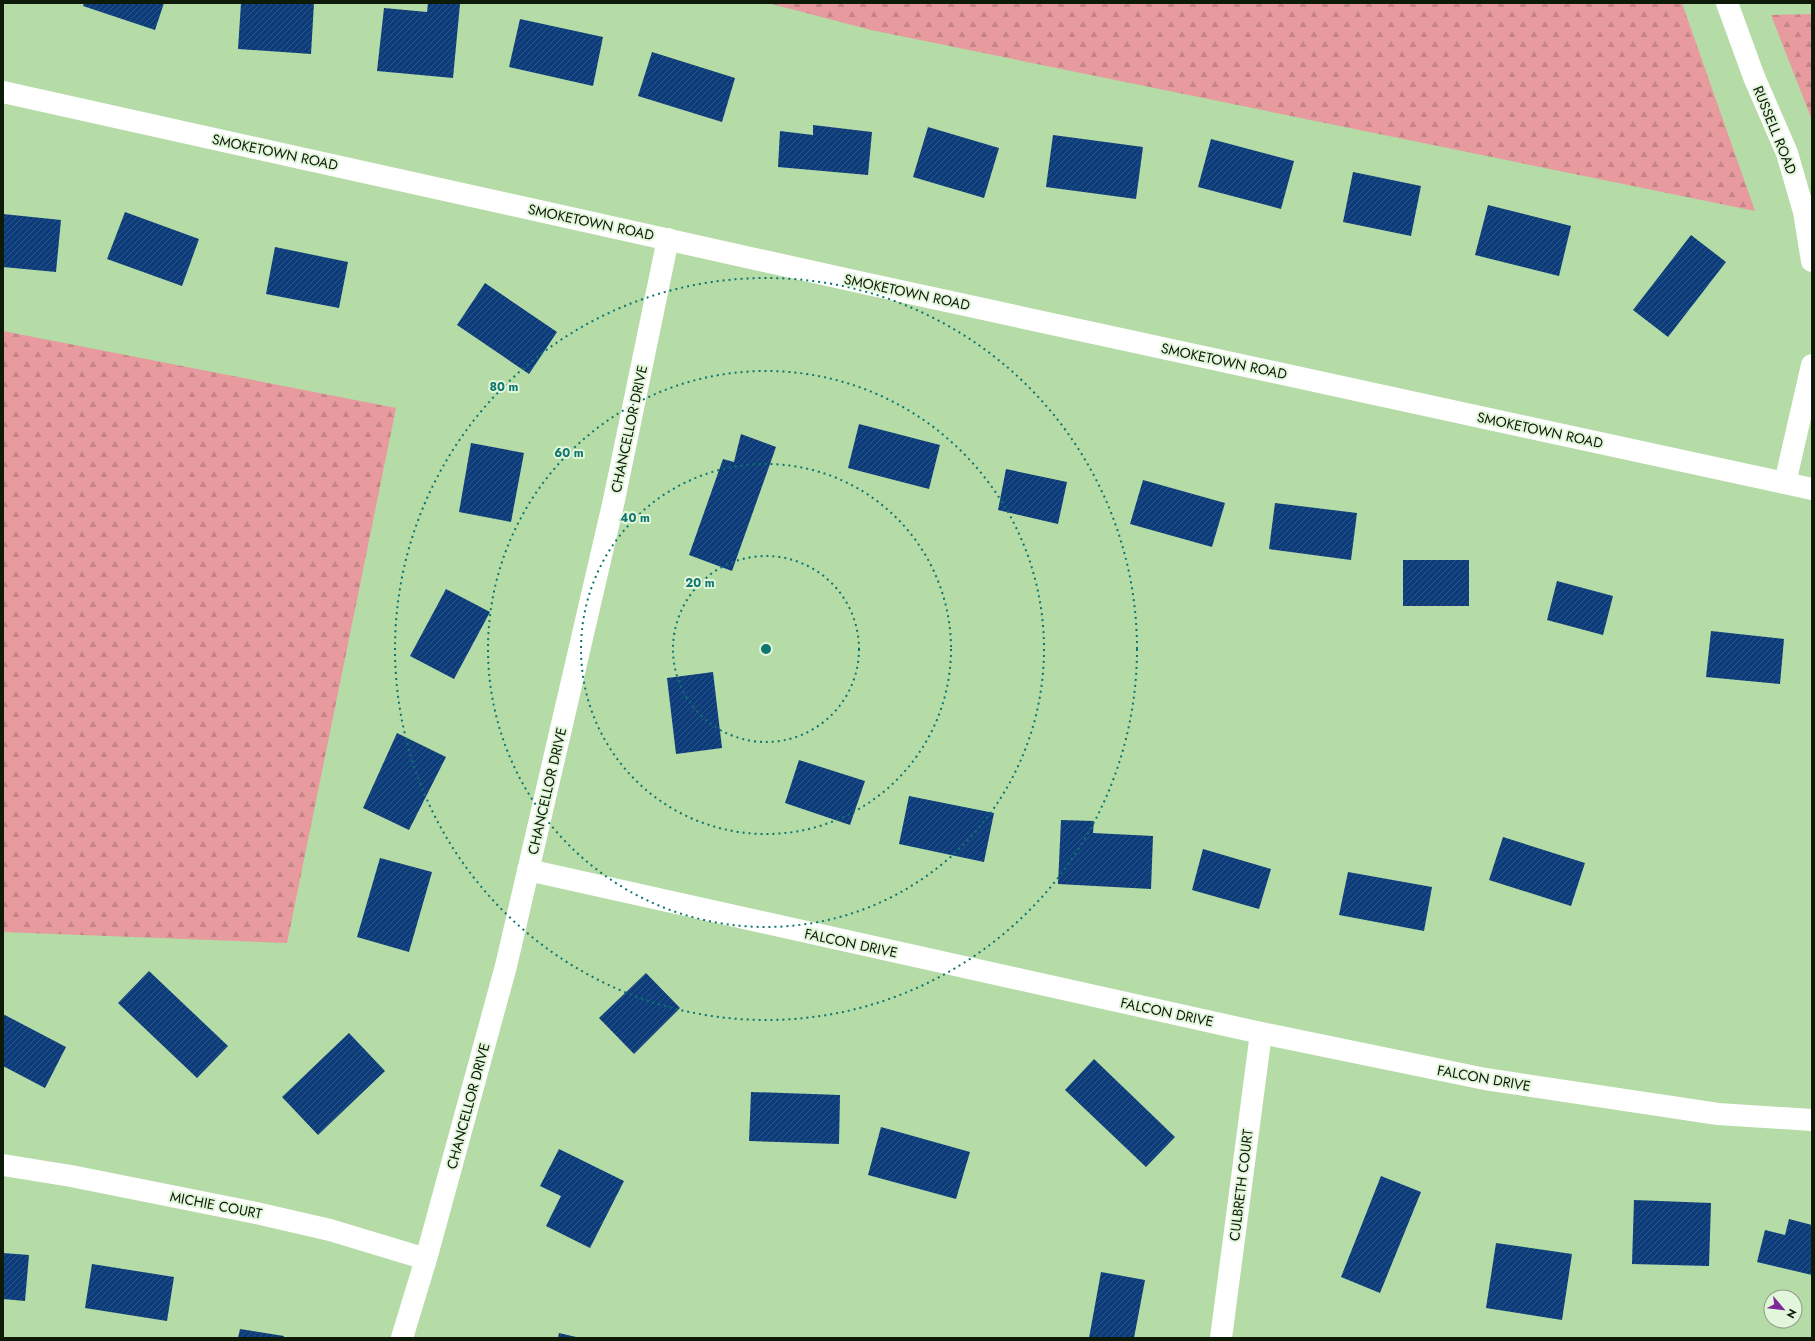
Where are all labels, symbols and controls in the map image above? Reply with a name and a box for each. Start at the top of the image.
street label: RUSSELL ROAD [1748,83,1802,177]
street label: SMOKETOWN ROAD [210,129,340,175]
street label: SMOKETOWN ROAD [526,199,656,245]
street label: SMOKETOWN ROAD [842,269,972,315]
street label: SMOKETOWN ROAD [1159,338,1289,384]
street label: CHANCELLOR DRIVE [606,363,652,495]
text: 80 m [490,378,519,396]
street label: SMOKETOWN ROAD [1475,407,1605,453]
text: 60 m [554,444,584,462]
text: 40 m [620,509,650,527]
text: 20 m [685,574,715,592]
centre of rings [759,642,773,656]
street label: CHANCELLOR DRIVE [523,725,571,857]
street label: FALCON DRIVE [803,923,899,963]
street label: FALCON DRIVE [1119,992,1215,1032]
street label: CHANCELLOR DRIVE [442,1041,494,1171]
street label: FALCON DRIVE [1436,1060,1532,1096]
street label: CULBRETH COURT [1224,1127,1258,1242]
street label: MICHIE COURT [168,1186,264,1224]
north arrow [1763,1289,1803,1329]
text: N [1783,1306,1801,1321]

